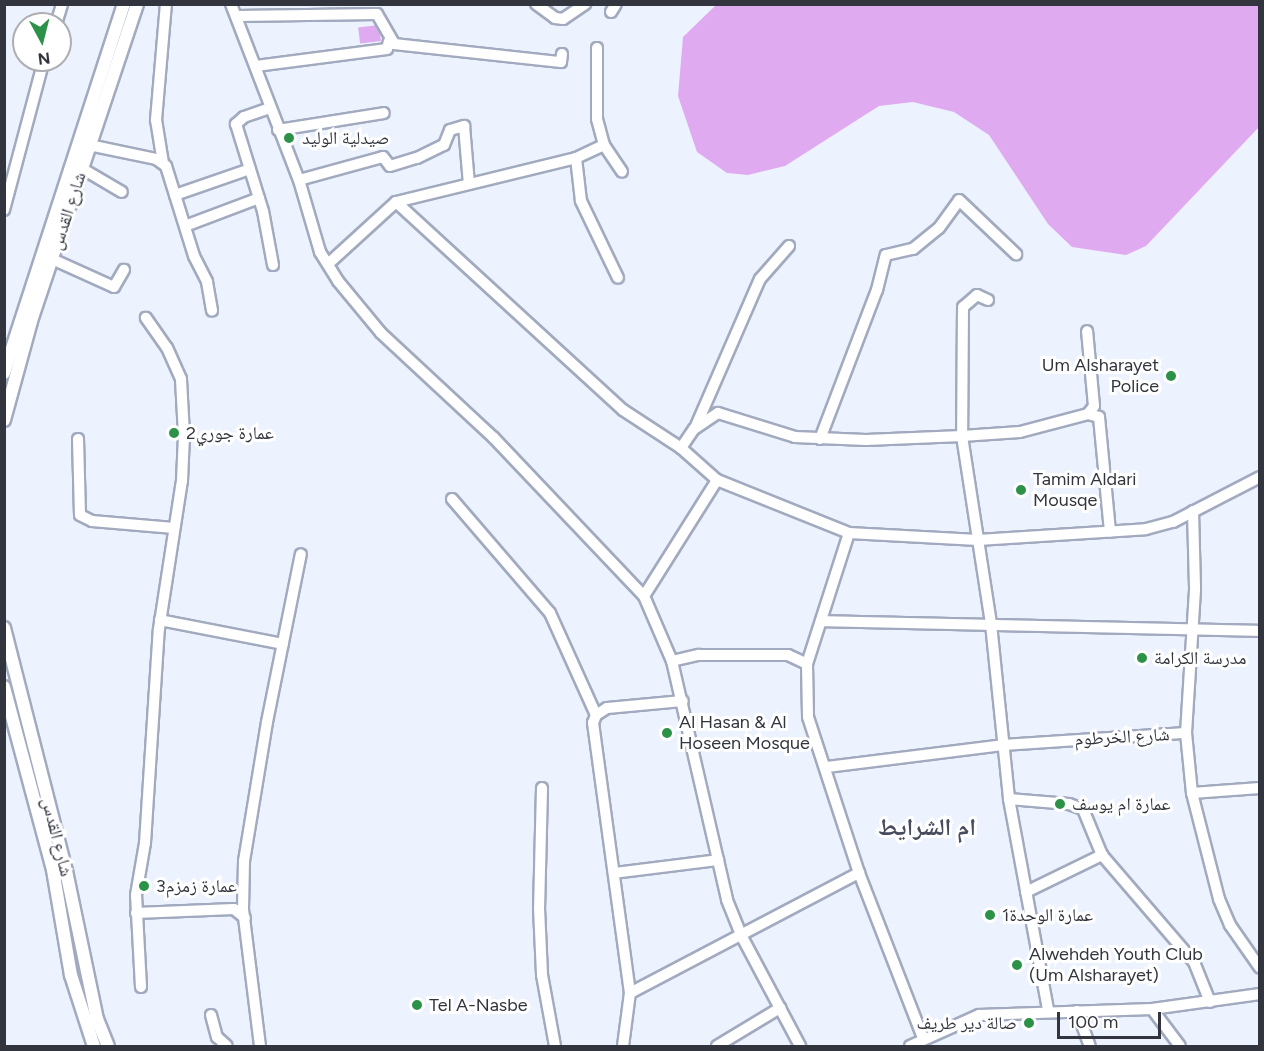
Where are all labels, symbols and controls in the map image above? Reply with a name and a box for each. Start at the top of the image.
north arrow [12,12,72,72]
text: N [37,48,51,69]
place label: صيدلية الوليد [302,127,389,149]
marker: صيدلية الوليد [280,129,298,147]
street label: شارع القدس [45,169,91,253]
place label: Um Alsharayet Police [1042,355,1159,398]
marker: Um Alsharayet Police [1164,369,1178,383]
place label: عمارة جوري2 [186,422,274,444]
marker: عمارة جوري2 [167,426,181,440]
place label: Tamim Aldari Mousqe [1033,469,1136,512]
marker: Tamim Aldari Mousqe [1014,483,1028,497]
place label: مدرسة الكرامة [1154,647,1246,669]
marker: مدرسة الكرامة [1135,651,1149,665]
place label: Al Hasan & Al Hoseen Mosque [679,712,810,754]
street label: شارع الخرطوم [1074,724,1170,750]
marker: Al Hasan & Al Hoseen Mosque [660,726,674,740]
place label: عمارة ام يوسف [1072,793,1170,815]
street label: شارع القدس [37,795,77,879]
marker: عمارة ام يوسف [1053,797,1067,811]
district label: ام الشرايط [878,813,976,841]
place label: عمارة زمزم3 [156,875,237,897]
marker: عمارة زمزم3 [137,879,151,893]
place label: عمارة الوحدة1 [1002,904,1093,926]
marker: عمارة الوحدة1 [983,908,997,922]
place label: Alwehdeh Youth Club (Um Alsharayet) [1029,944,1203,986]
marker: Alwehdeh Youth Club (Um Alsharayet) [1010,958,1024,972]
place label: Tel A-Nasbe [429,994,528,1016]
marker: Tel A-Nasbe [410,998,424,1012]
scale bar [1060,1000,1164,1038]
text: 100 m [1068,1011,1118,1033]
place label: صالة دير طريف [917,1012,1017,1034]
marker: صالة دير طريف [1022,1016,1036,1030]

